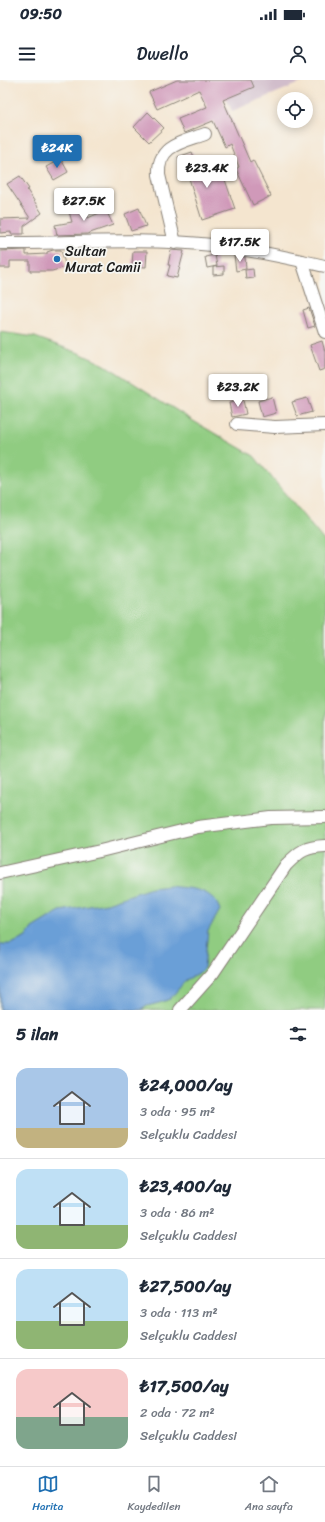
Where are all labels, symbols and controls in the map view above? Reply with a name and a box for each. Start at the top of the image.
text: 09:50 [20,1,62,27]
text: Dwello [137,38,188,70]
icon: menu [16,43,38,65]
icon: person [287,43,309,65]
map controls [277,92,313,128]
button: locate [277,92,313,128]
pin: ₺24K [33,135,81,169]
text: ₺24K [42,136,72,159]
pin: ₺23.4K [174,155,240,189]
text: ₺23.4K [186,156,228,179]
pin: ₺27.5K [51,188,117,222]
text: ₺27.5K [63,189,105,212]
pin: ₺17.5K [207,229,273,263]
text: ₺17.5K [220,230,260,253]
place label: Sultan Murat Camii [65,239,142,280]
marker: Sultan Murat Camii [52,254,62,264]
pin: ₺23.2K [205,374,271,408]
text: ₺23.2K [217,375,259,398]
text: 5 ilan [16,1019,58,1049]
icon: filters [287,1023,309,1045]
text: ₺24,000/ay [140,1070,232,1100]
icon: home [48,1084,96,1132]
text: 3 oda · 95 m² [140,1100,215,1123]
text: Selçuklu Caddesi [140,1123,237,1146]
text: ₺23,400/ay [140,1171,231,1201]
icon: home [48,1185,96,1233]
text: 3 oda · 86 m² [140,1201,214,1224]
text: Selçuklu Caddesi [140,1224,237,1247]
text: ₺27,500/ay [140,1271,231,1301]
icon: home [48,1285,96,1333]
text: 3 oda · 113 m² [140,1301,218,1324]
text: Selçuklu Caddesi [140,1324,237,1347]
text: ₺17,500/ay [140,1371,229,1401]
icon: home [48,1385,96,1433]
text: 2 oda · 72 m² [140,1401,215,1424]
text: Selçuklu Caddesi [140,1424,237,1447]
tab: Harita [32,1473,63,1516]
tab: Kaydedilen [128,1473,180,1516]
tab: Ana sayfa [245,1473,293,1516]

